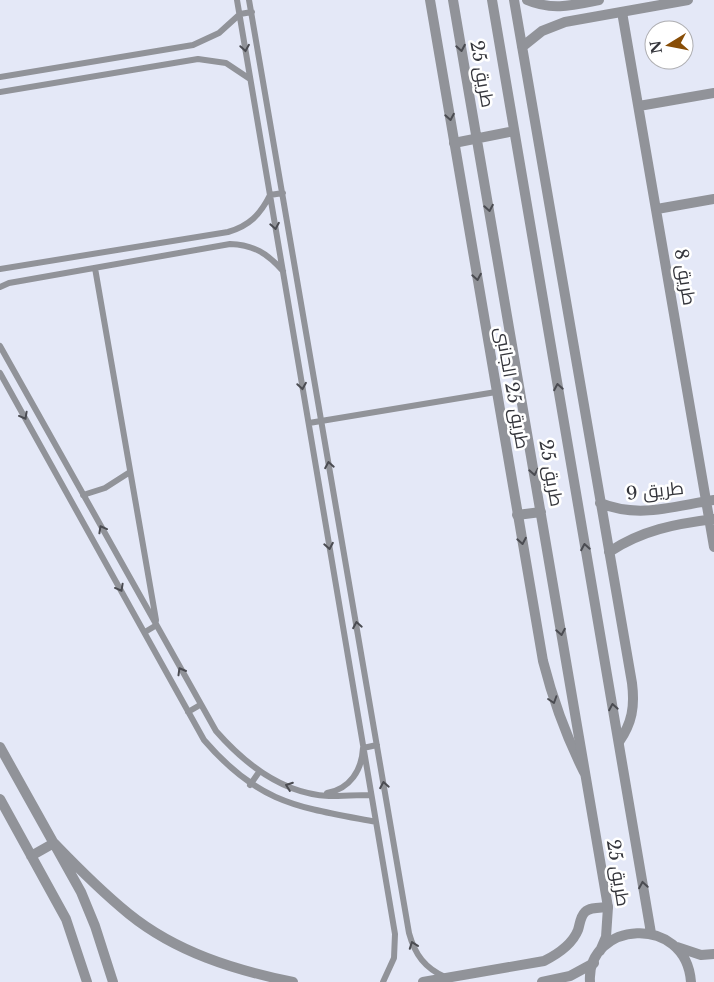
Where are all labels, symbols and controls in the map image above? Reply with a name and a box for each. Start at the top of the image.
north arrow [644,20,694,70]
street label: طريق 25 [464,39,499,109]
text: N [646,39,666,55]
one-way arrow [240,44,250,52]
one-way arrow [456,44,466,52]
one-way arrow [444,113,454,121]
one-way arrow [483,204,493,213]
one-way arrow [270,221,280,230]
street label: طريق 8 [669,247,700,307]
one-way arrow [471,274,482,282]
street label: طريق 25 الجانبى [489,325,534,451]
one-way arrow [297,381,307,390]
one-way arrow [553,383,563,391]
one-way arrow [17,410,27,419]
street label: طريق 25 [533,438,568,508]
one-way arrow [325,461,335,469]
one-way arrow [528,468,538,476]
street label: طريق 9 [625,477,685,506]
one-way arrow [98,525,108,534]
one-way arrow [516,537,526,545]
one-way arrow [324,542,334,550]
one-way arrow [581,543,591,552]
one-way arrow [114,583,124,592]
one-way arrow [352,621,362,629]
one-way arrow [556,628,566,636]
one-way arrow [177,667,187,676]
one-way arrow [548,696,558,704]
one-way arrow [608,703,618,712]
one-way arrow [379,781,389,790]
one-way arrow [285,782,294,792]
street label: طريق 25 [601,838,634,908]
one-way arrow [638,881,648,889]
one-way arrow [409,941,419,950]

